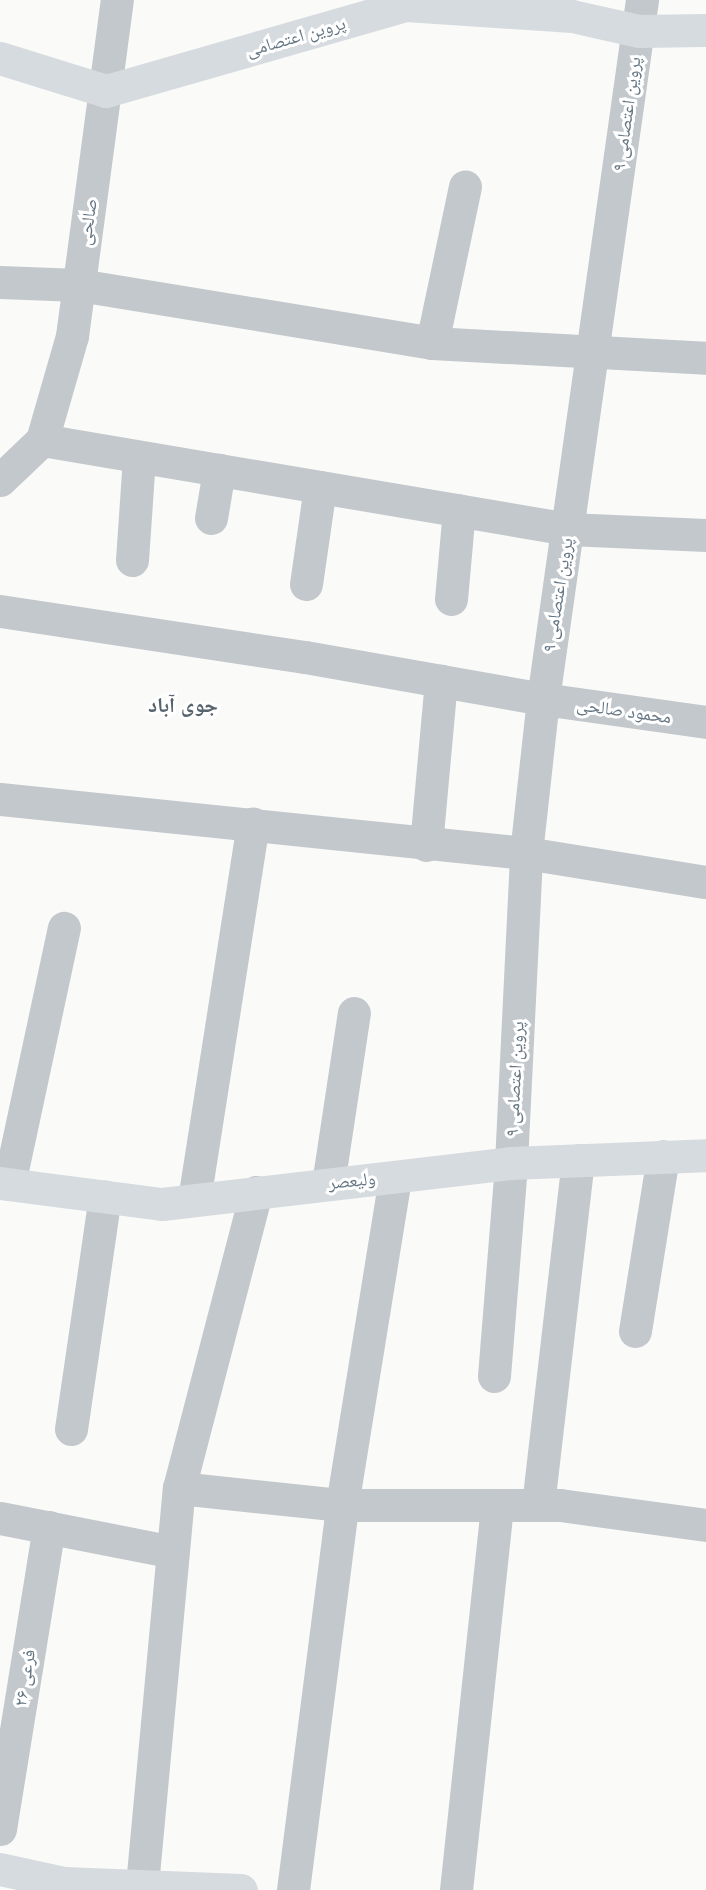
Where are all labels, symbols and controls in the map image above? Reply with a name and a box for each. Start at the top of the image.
street label: پروین اعتصامی [244,12,348,62]
street label: پروین اعتصامی ۹ [608,55,646,173]
street label: صالحی [74,197,102,247]
street label: پروین اعتصامی ۹ [538,536,578,654]
district label: جوی آباد [148,691,218,717]
street label: محمود صالحی [575,694,673,728]
street label: پروین اعتصامی ۹ [501,1021,529,1137]
street label: ولیعصر [327,1168,377,1194]
street label: فرعی ۲۶ [10,1648,40,1708]

